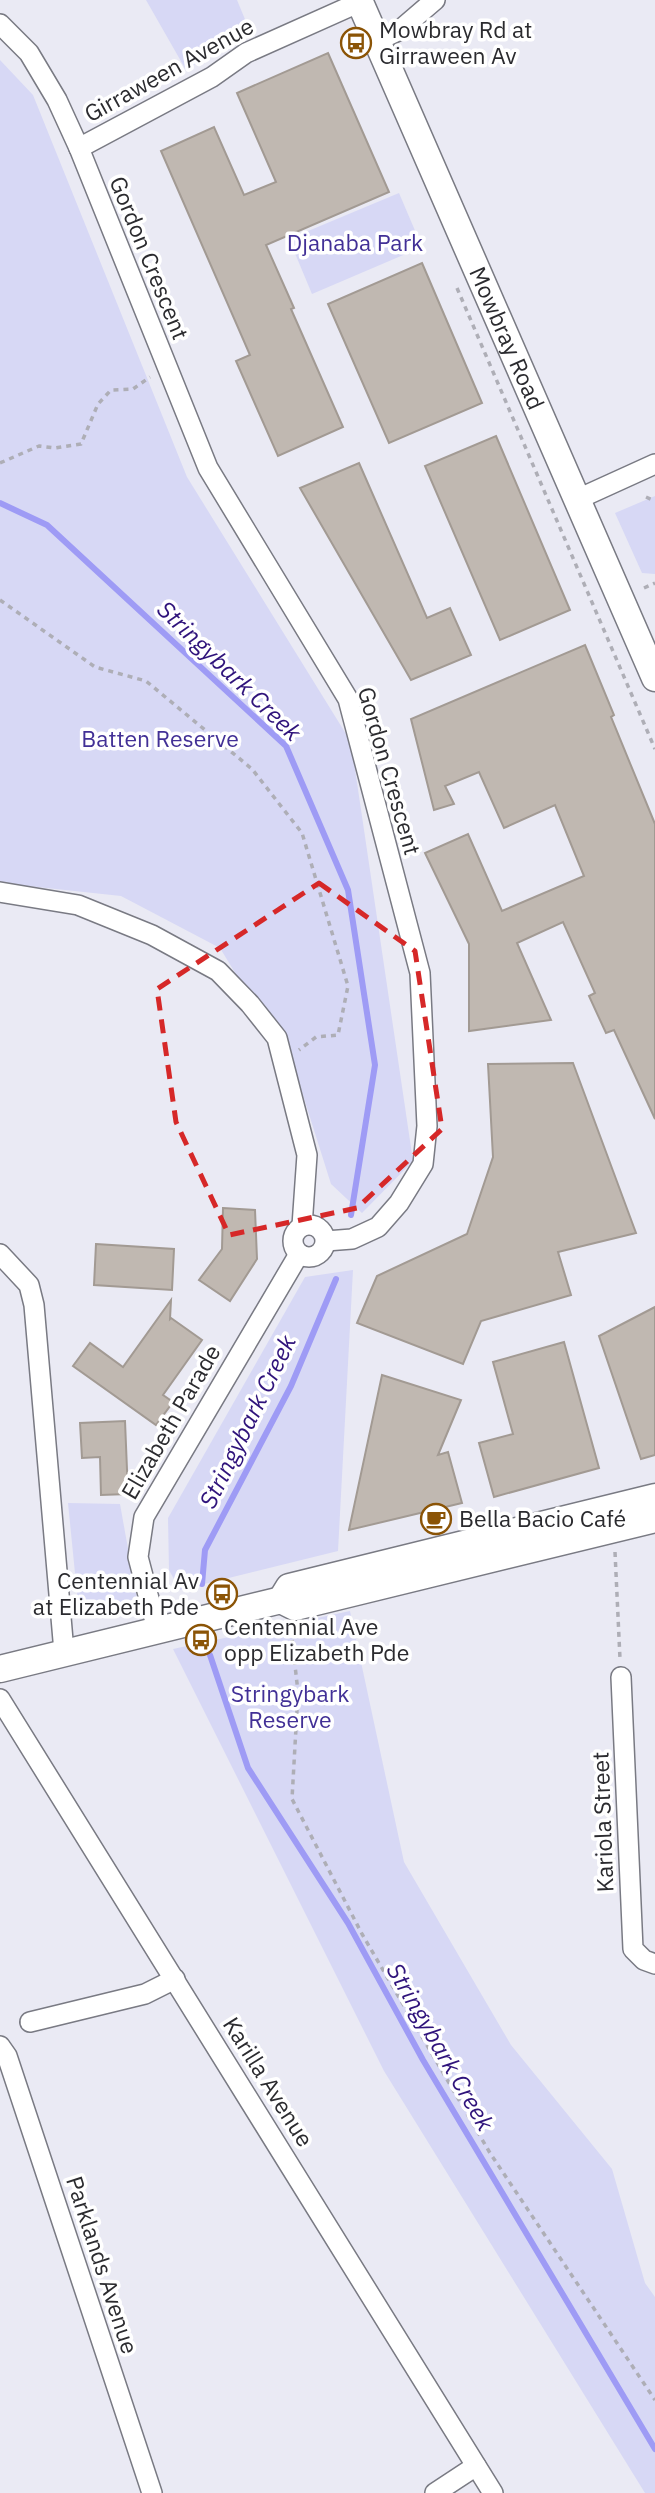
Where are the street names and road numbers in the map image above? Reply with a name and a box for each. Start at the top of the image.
street label: Girraween Avenue [79,10,258,128]
street label: Gordon Crescent [104,172,196,344]
street label: Mowbray Road [463,262,552,414]
street label: Gordon Crescent [352,683,428,858]
street label: Elizabeth Parade [114,1339,226,1504]
street label: Kariola Street [585,1751,619,1893]
street label: Karilla Avenue [217,2011,321,2152]
street label: Parklands Avenue [60,2172,146,2357]

